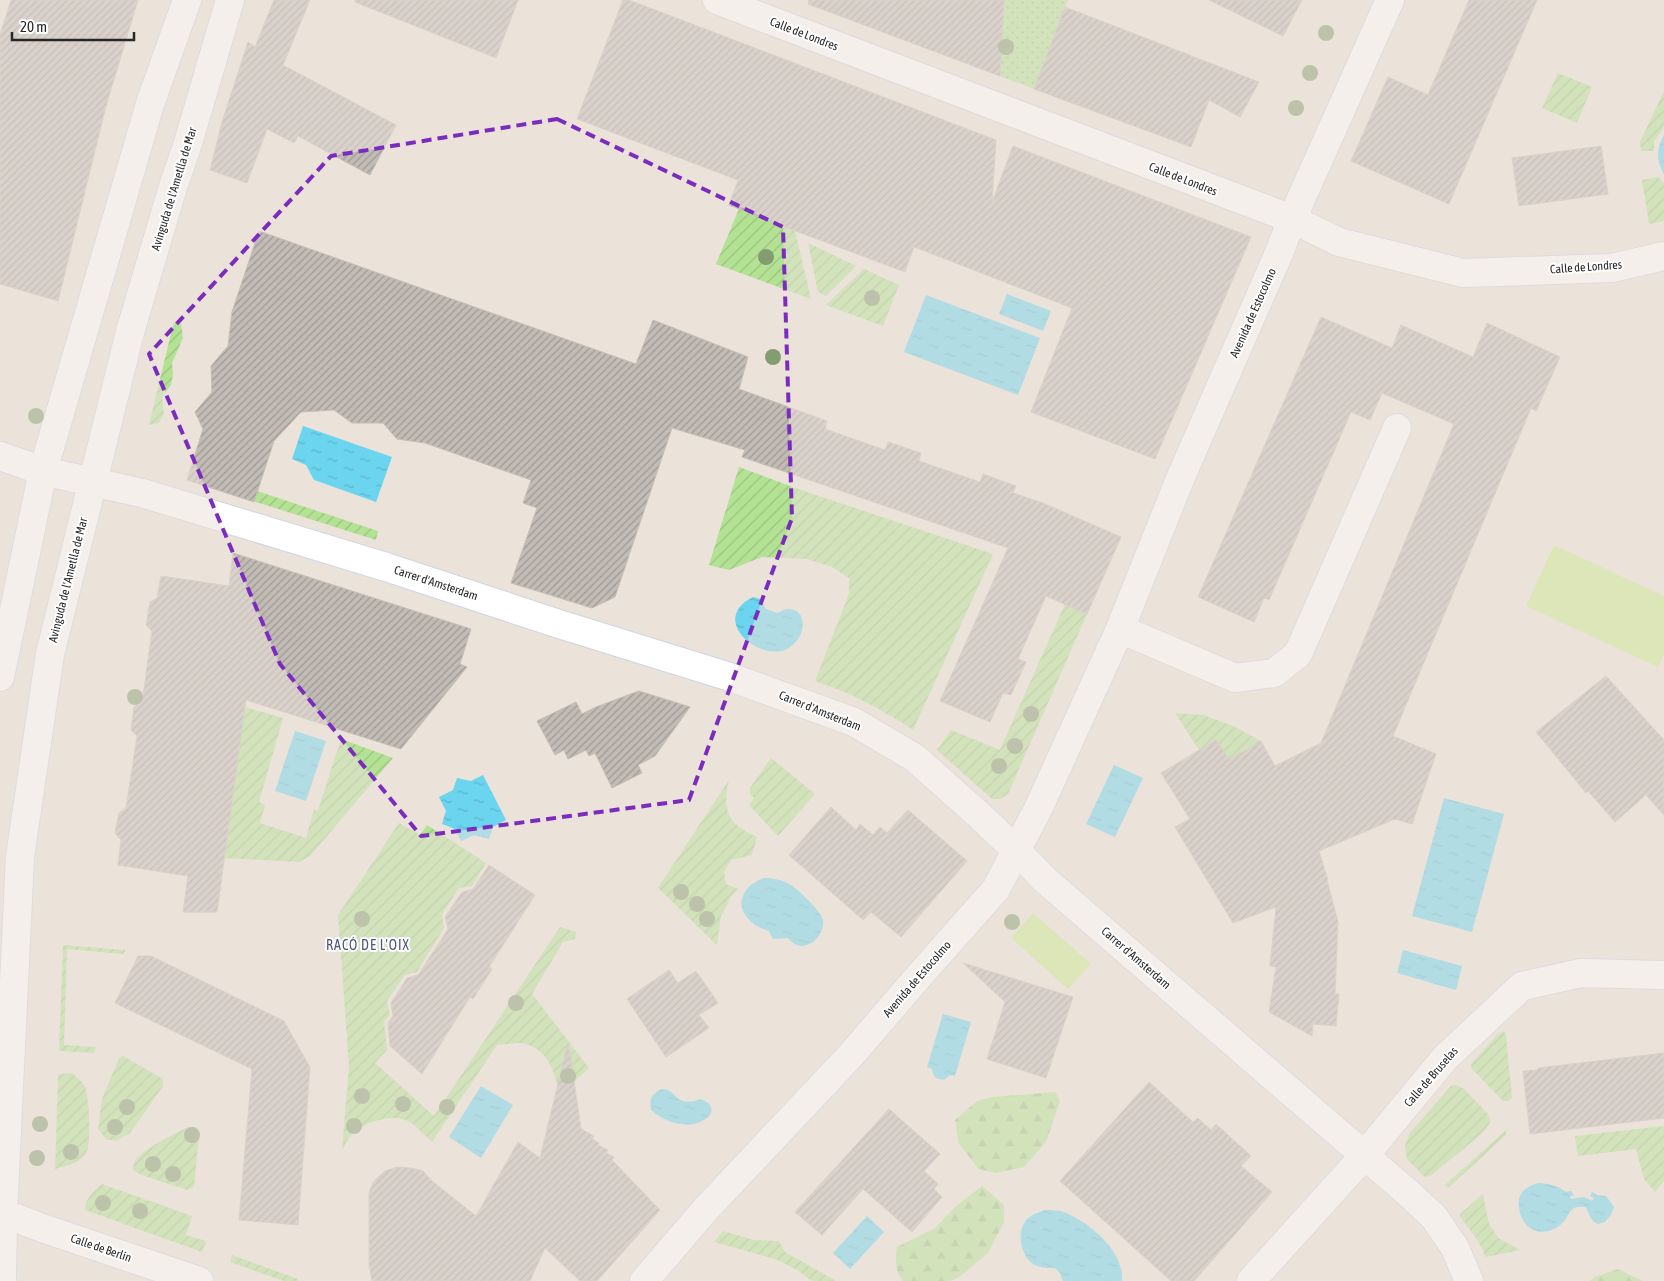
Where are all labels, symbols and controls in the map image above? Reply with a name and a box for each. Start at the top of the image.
scale bar [12,10,135,42]
street label: Calle de Londres [768,15,840,53]
text: 20 m [20,18,47,35]
street label: Avinguda de l'Ametlla de Mar [149,125,200,252]
street label: Calle de Londres [1147,160,1219,198]
street label: Calle de Londres [1550,258,1622,276]
street label: Avenida de Estocolmo [1227,266,1279,360]
street label: Avinguda de l'Ametlla de Mar [46,516,90,644]
street label: Carrer d'Amsterdam [392,563,480,603]
street label: Carrer d'Amsterdam [777,688,863,734]
street label: Carrer d'Amsterdam [1098,924,1174,992]
district label: RACÓ DE L'OIX [326,937,410,953]
street label: Avenida de Estocolmo [880,938,954,1020]
street label: Calle de Bruselas [1401,1044,1461,1110]
street label: Calle de Berlín [69,1231,133,1265]

